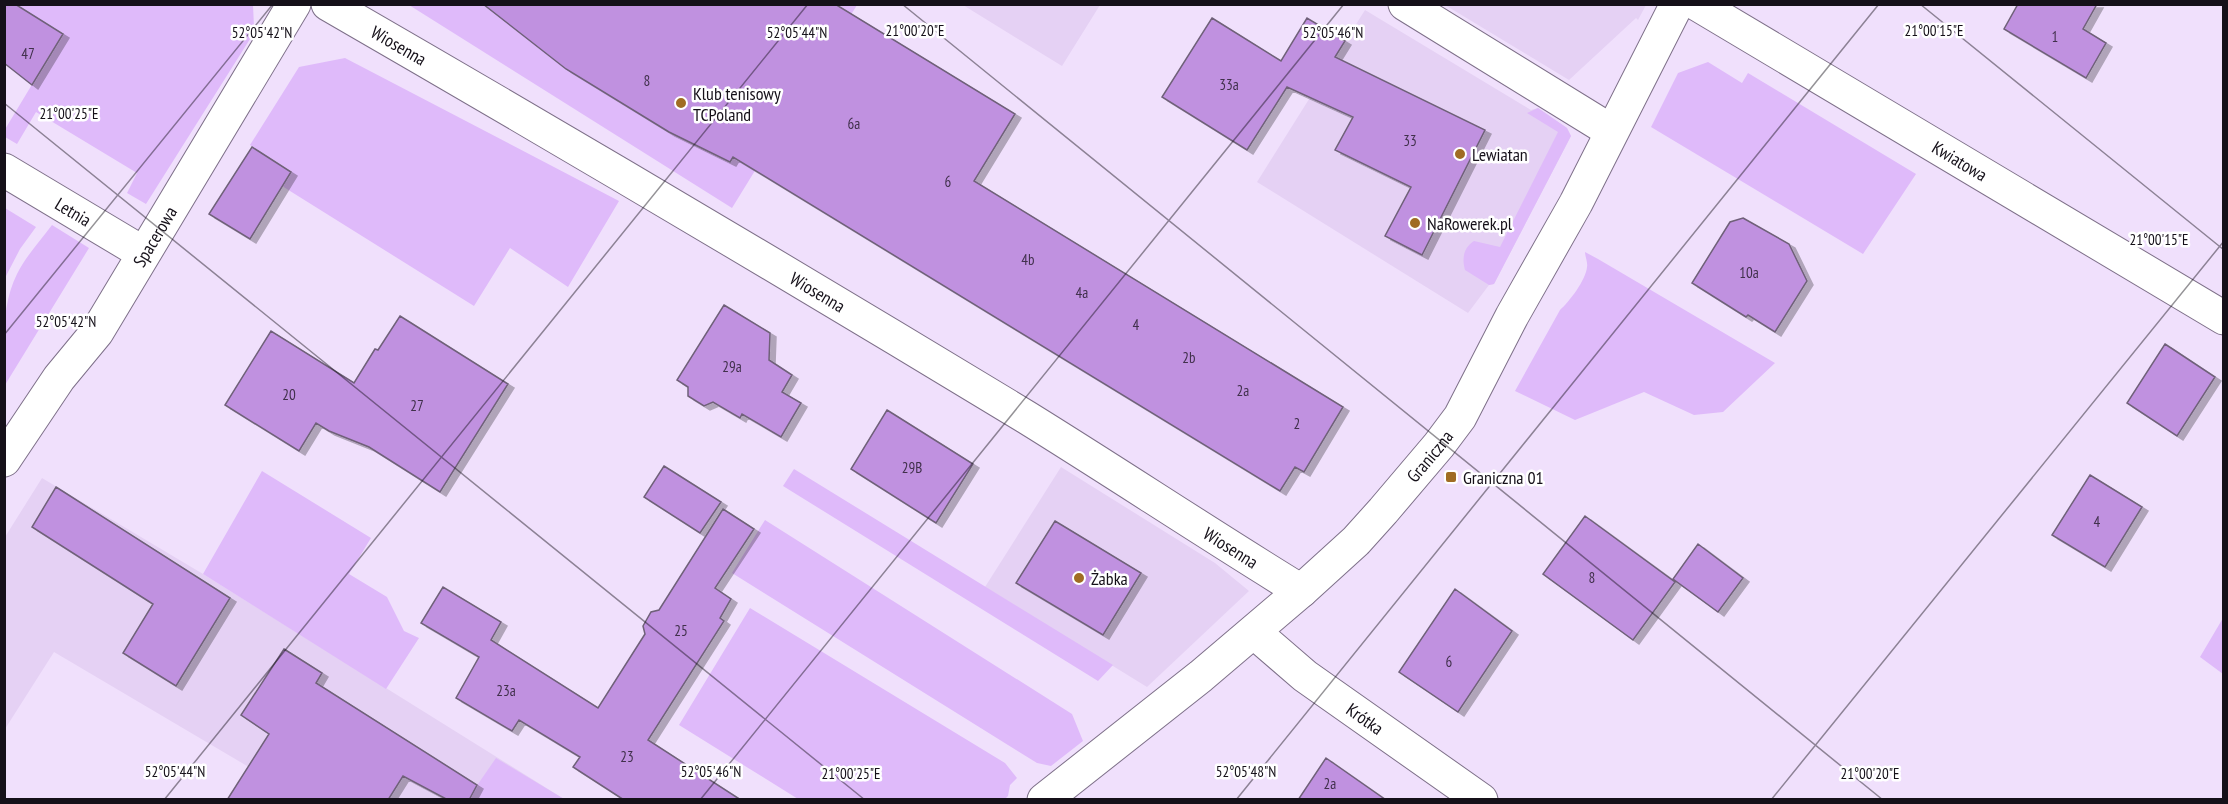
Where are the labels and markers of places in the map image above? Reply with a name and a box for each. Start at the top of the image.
place label: Klub tenisowy TCPoland [693,82,781,126]
marker: Klub tenisowy TCPoland [674,96,688,110]
place label: Lewiatan [1472,143,1528,166]
marker: Lewiatan [1453,147,1467,161]
place label: NaRowerek.pl [1427,212,1513,235]
marker: NaRowerek.pl [1408,216,1422,230]
place label: Graniczna 01 [1463,466,1544,489]
marker: Graniczna 01 [1444,470,1458,484]
place label: Żabka [1091,567,1128,590]
marker: Żabka [1072,571,1086,585]

